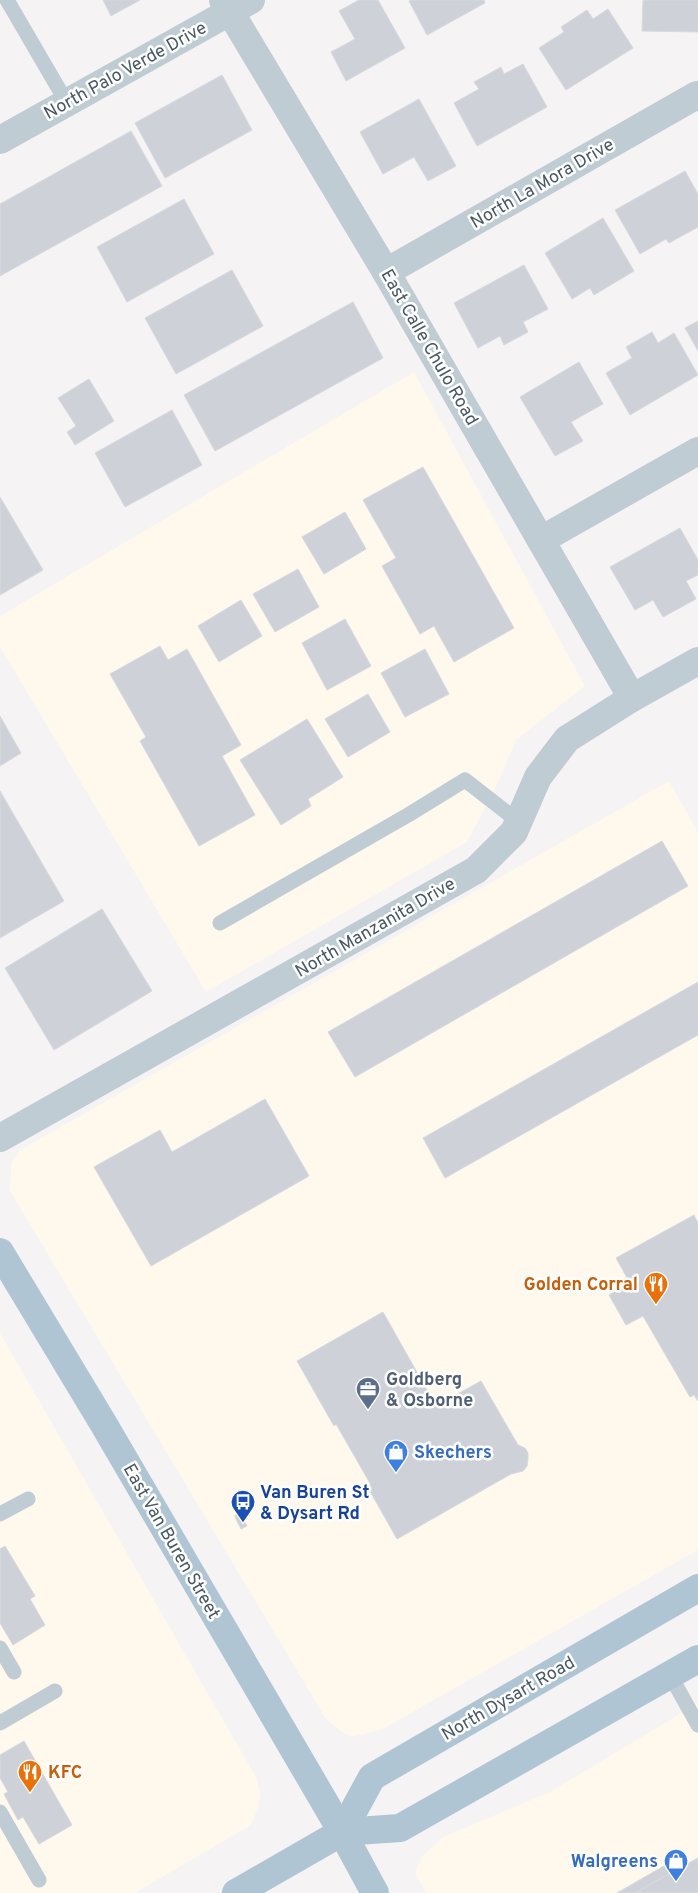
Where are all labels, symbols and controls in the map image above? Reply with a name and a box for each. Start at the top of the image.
street label: North Palo Verde Drive [40,17,211,126]
street label: North La Mora Drive [467,134,619,235]
street label: East Calle Chulo Road [375,266,483,430]
street label: North Manzanita Drive [292,873,460,984]
restaurant icon: Golden Corral [643,1271,669,1305]
place label: Golden Corral [523,1274,638,1297]
place label: Goldberg & Osborne [386,1369,473,1413]
office icon: Goldberg & Osborne [355,1376,381,1410]
shop icon: Skechers [383,1439,409,1473]
place label: Skechers [414,1442,492,1465]
street label: East Van Buren Street [117,1460,225,1624]
place label: Van Buren St & Dysart Rd [260,1482,370,1526]
bus stop icon: Van Buren St & Dysart Rd [230,1489,256,1523]
street label: North Dysart Road [438,1652,579,1747]
restaurant icon: KFC [17,1759,43,1793]
place label: KFC [48,1762,82,1785]
shop icon: Walgreens [663,1848,689,1882]
place label: Walgreens [571,1851,658,1874]

